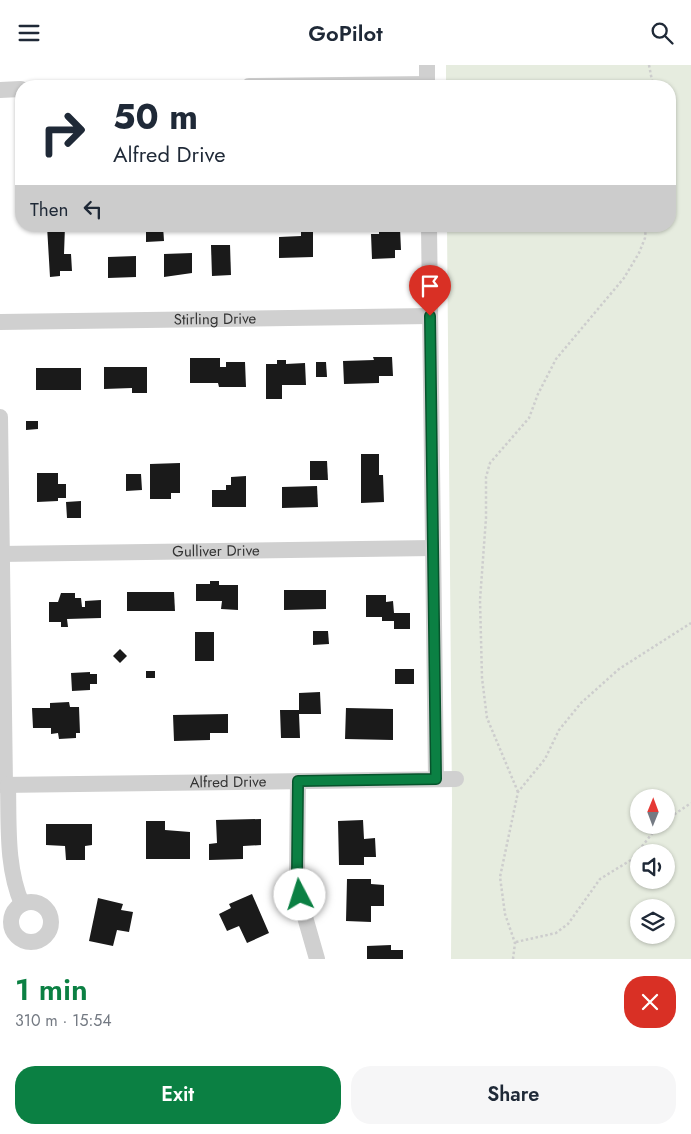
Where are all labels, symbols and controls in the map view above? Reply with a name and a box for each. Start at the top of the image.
text: GoPilot [308,17,383,49]
icon: menu [15,19,43,47]
icon: search [648,19,676,47]
text: 50 m [113,92,198,142]
icon: right [30,100,95,165]
text: Alfred Drive [113,138,225,170]
icon: left [79,195,107,223]
text: Then [30,196,69,223]
pin [409,265,451,316]
icon: arrive [416,272,444,300]
street label: Stirling Drive [174,307,257,331]
street label: Gulliver Drive [172,539,260,563]
street label: Alfred Drive [189,770,267,794]
north arrow [630,789,675,834]
map controls [630,789,675,944]
button: sound [630,844,675,889]
position arrow [273,868,325,920]
button: layers [630,899,675,944]
text: 1 min [15,968,88,1011]
button: close [624,976,676,1028]
text: 310 m · 15:54 [15,1009,112,1032]
button: Exit [15,1066,341,1124]
button: Share [351,1066,676,1124]

